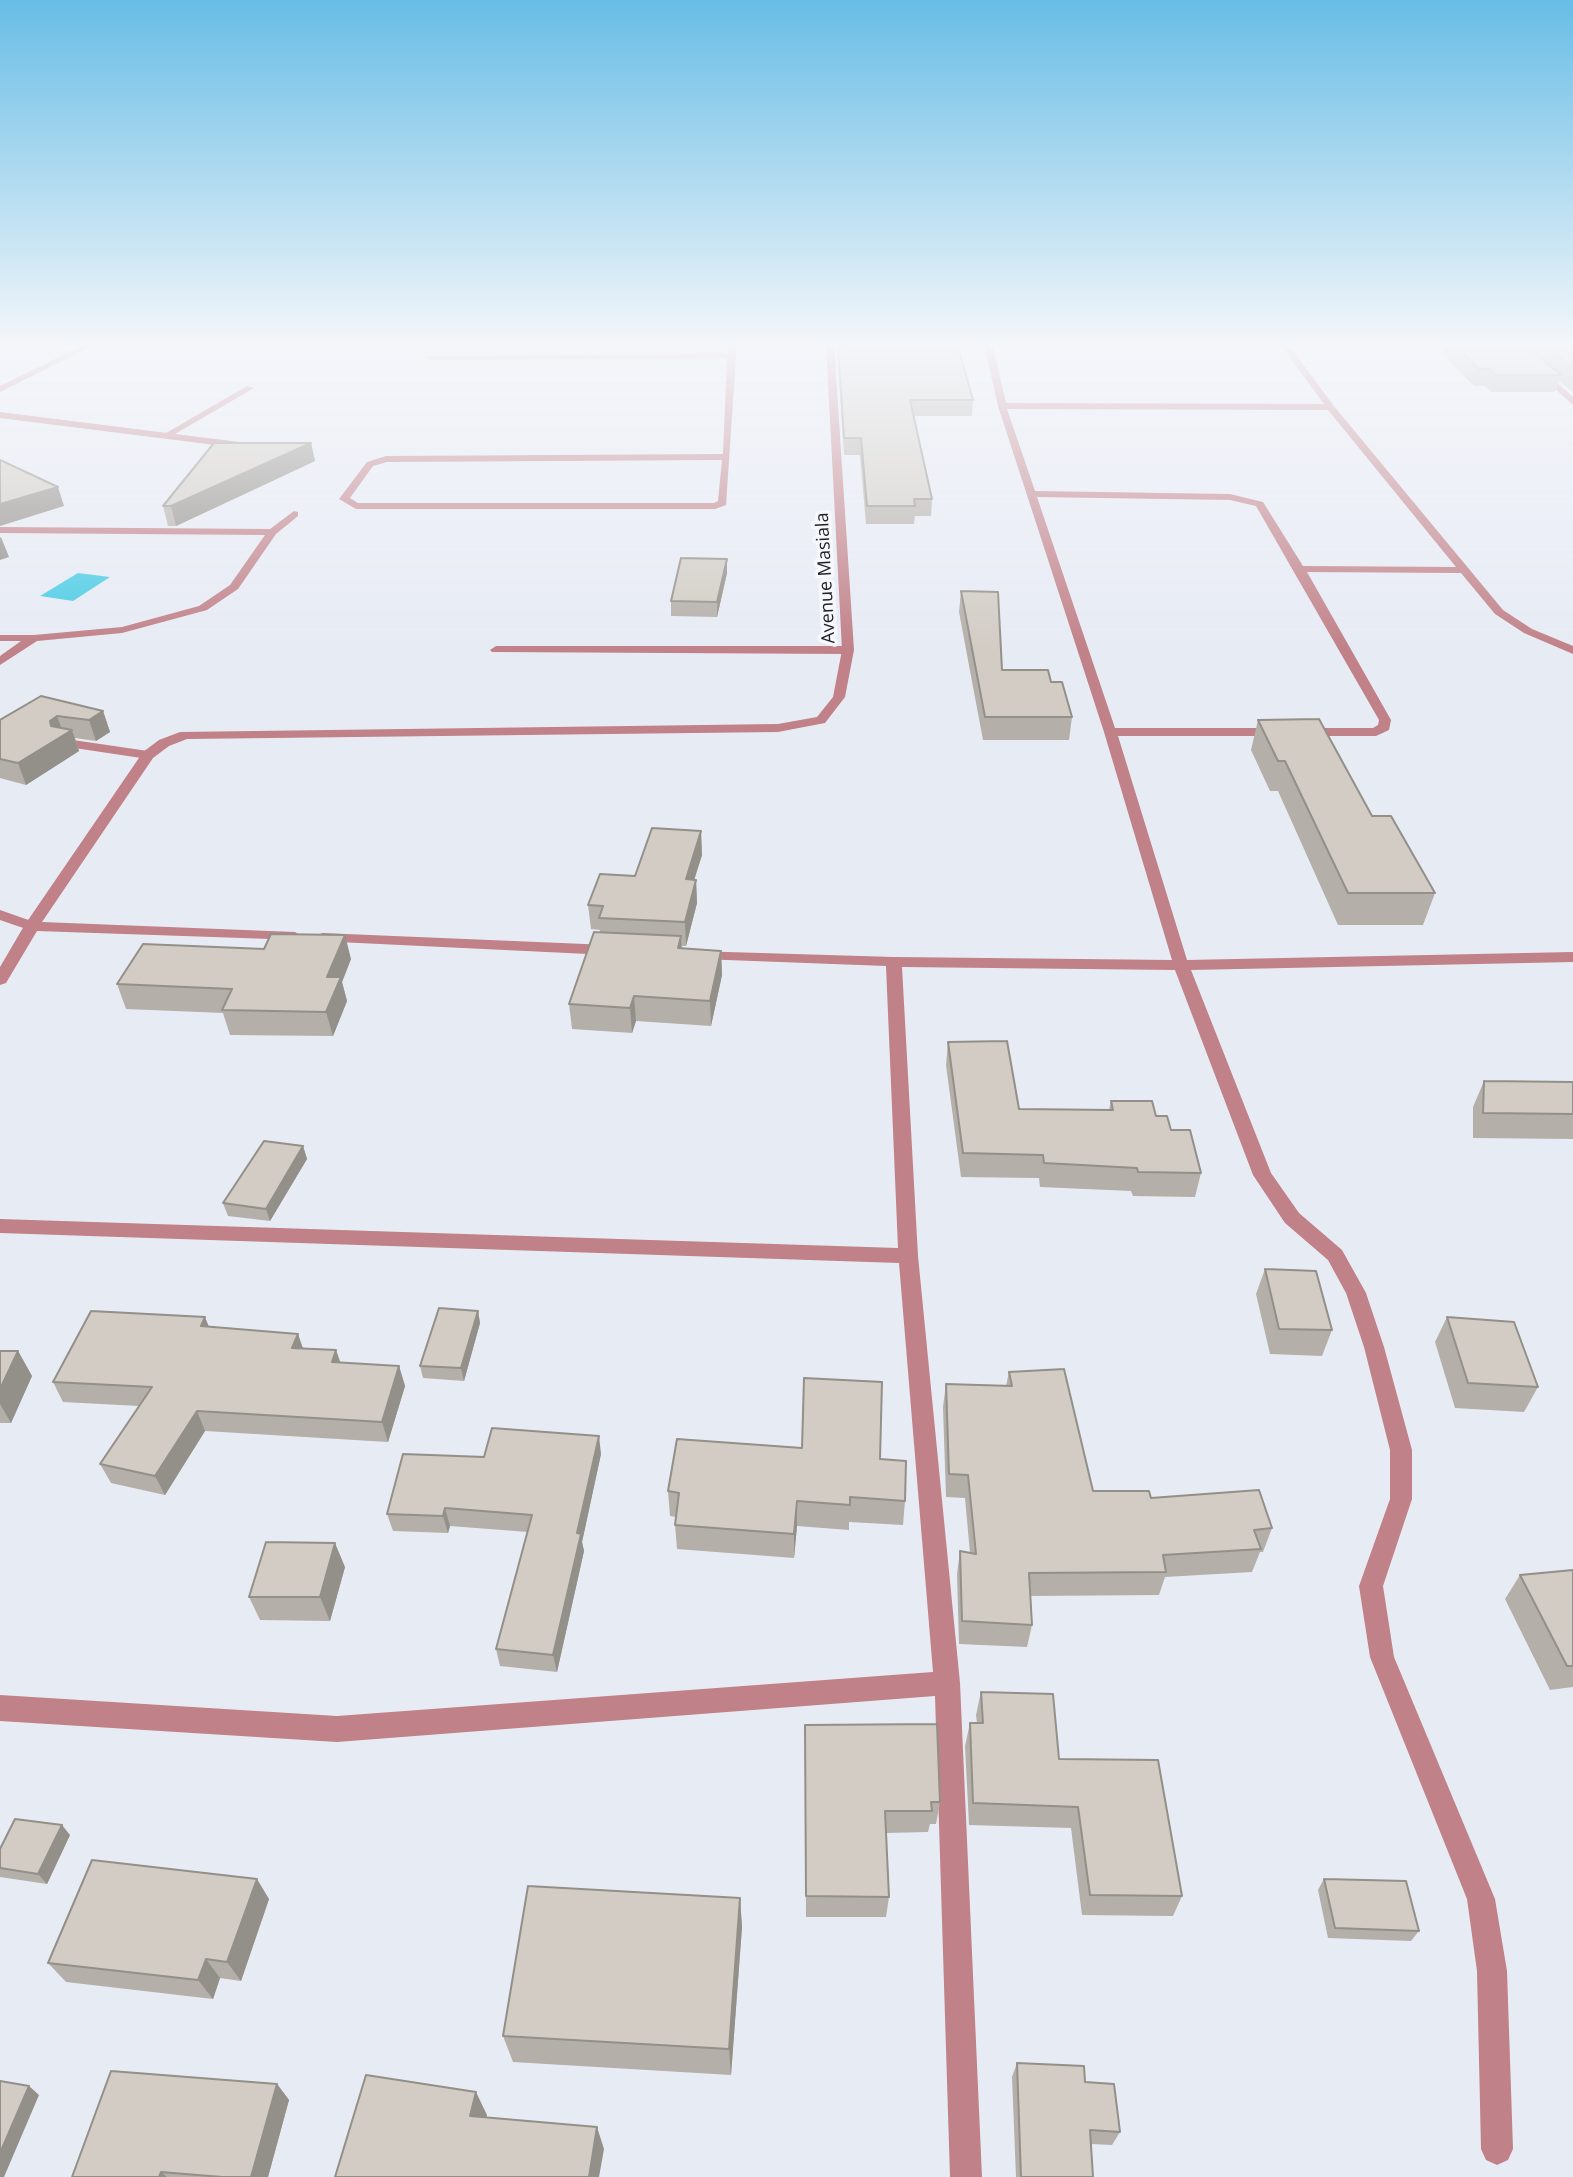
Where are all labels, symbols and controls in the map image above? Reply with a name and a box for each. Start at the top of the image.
street label: Avenue Masiala [812,512,840,644]

